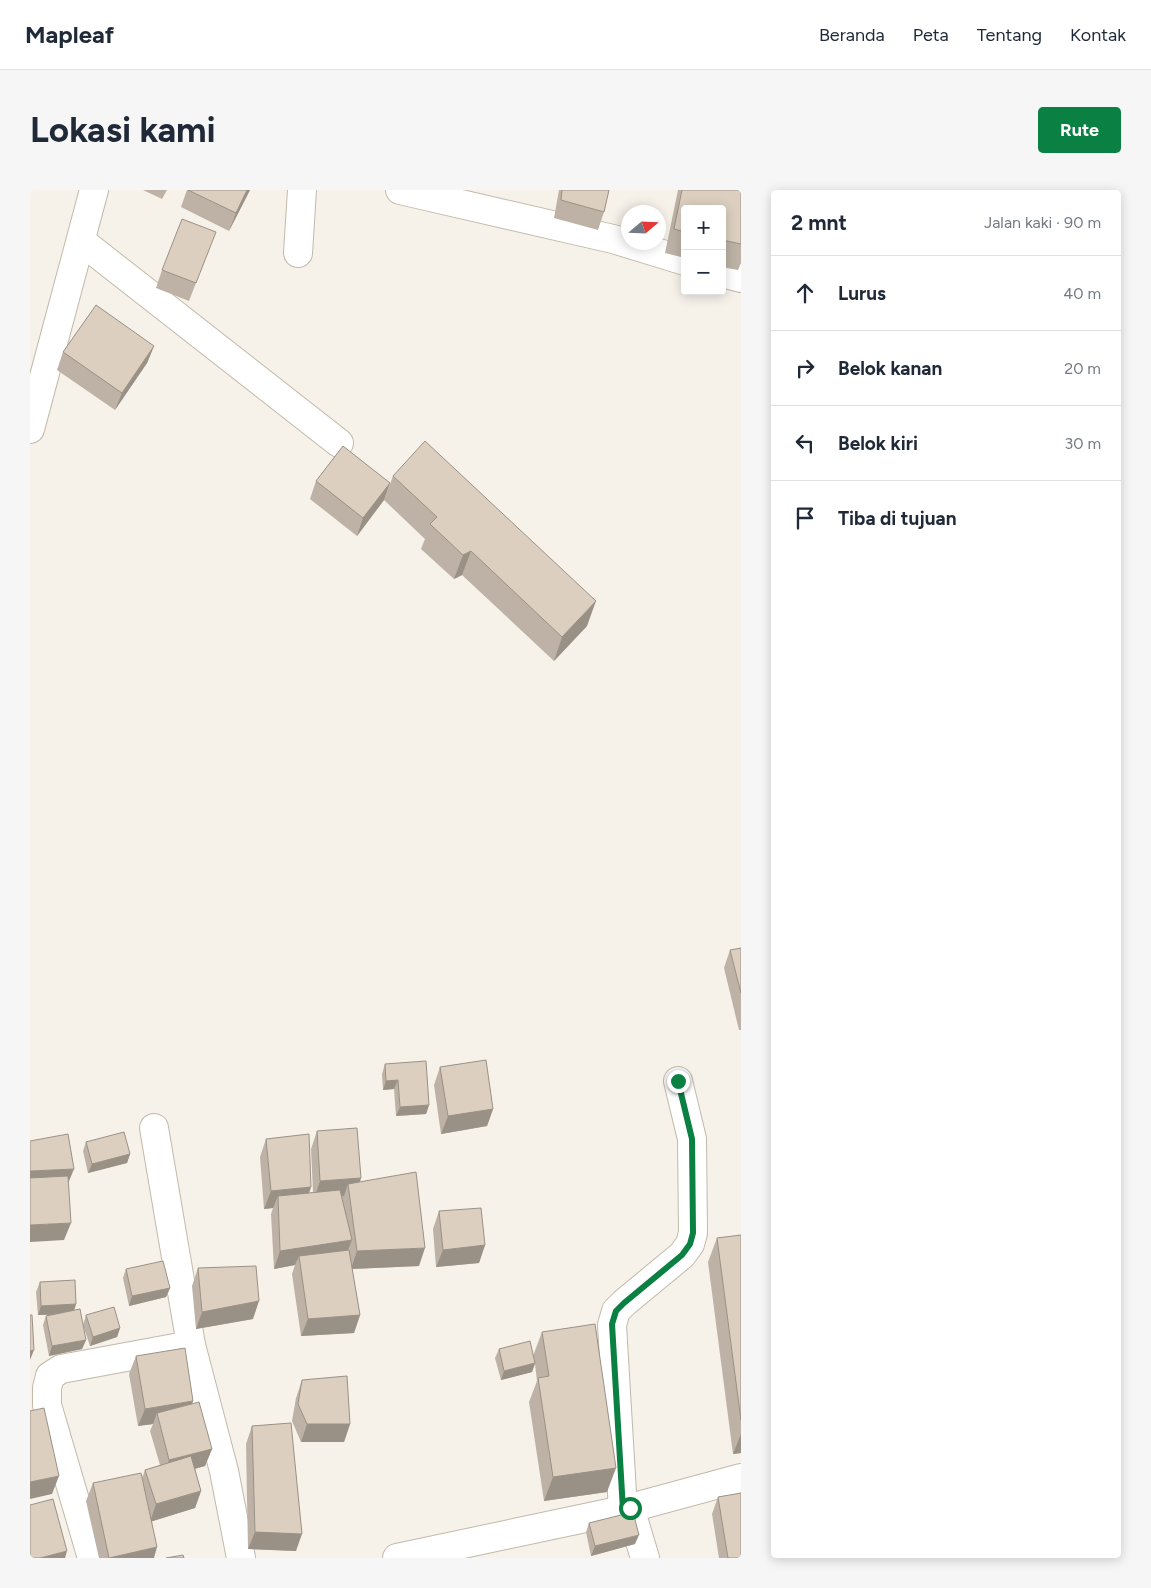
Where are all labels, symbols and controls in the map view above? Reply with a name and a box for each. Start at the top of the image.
text: Mapleaf [25,20,114,49]
text: Beranda [819,24,885,46]
text: Peta [913,24,949,46]
text: Tentang [977,24,1042,46]
text: Kontak [1070,24,1126,46]
button: Rute [1038,107,1121,153]
text: Lokasi kami [30,109,216,151]
north arrow [621,205,666,250]
map controls [681,205,726,295]
button: + [681,205,726,250]
text: 2 mnt [791,210,847,235]
text: Jalan kaki · 90 m [984,213,1101,232]
button: − [681,250,726,295]
icon: ahead [791,279,819,307]
text: Lurus [838,282,886,305]
text: 40 m [1063,284,1101,303]
icon: right [791,354,819,382]
text: Belok kanan [838,357,942,380]
text: 20 m [1064,359,1101,378]
icon: left [791,429,819,457]
text: Belok kiri [838,432,918,455]
text: 30 m [1064,434,1101,453]
icon: arrive [791,504,819,532]
text: Tiba di tujuan [838,507,957,530]
route end [667,1070,690,1093]
route start [619,1497,642,1520]

